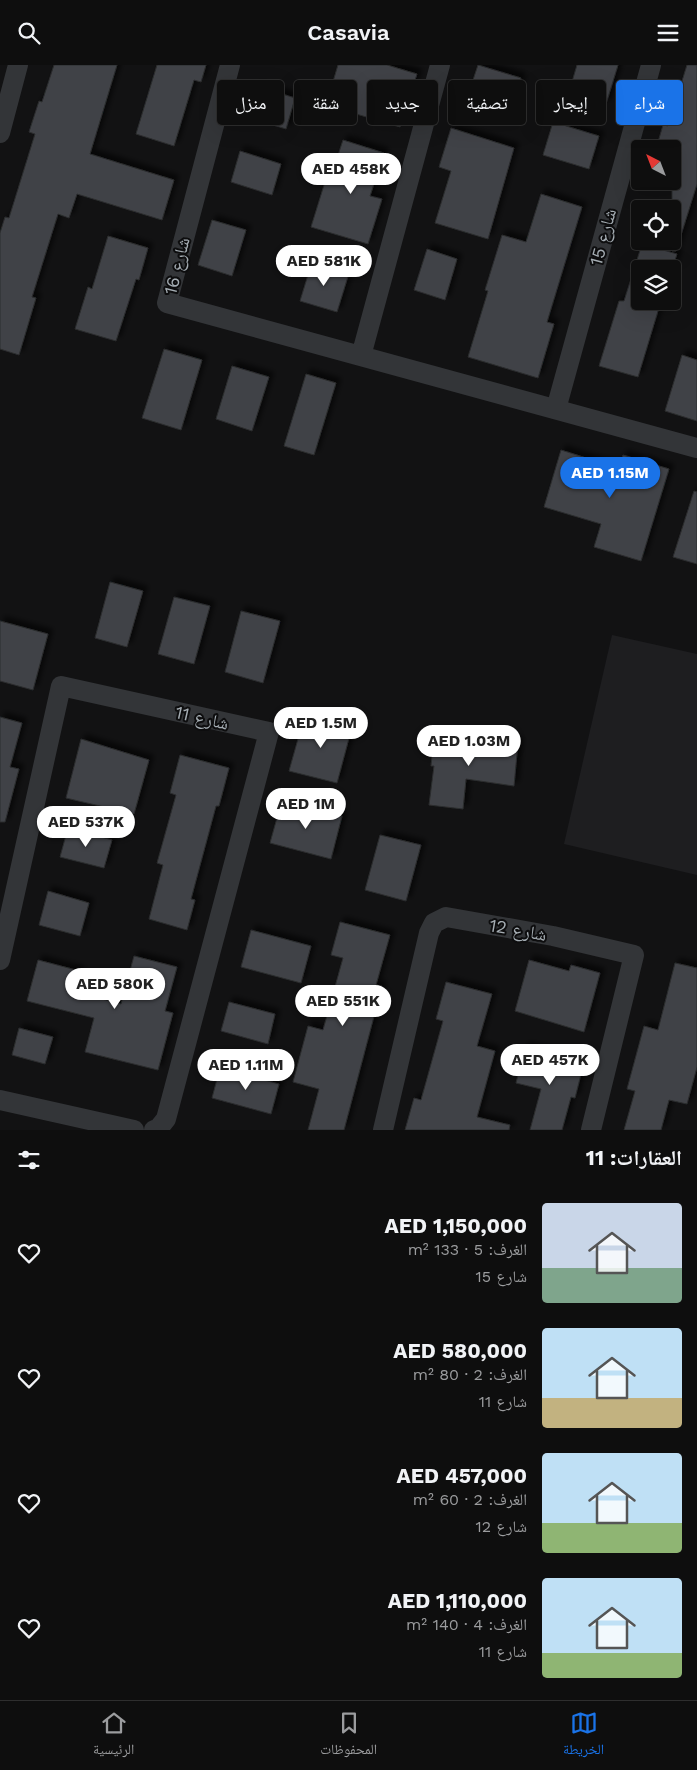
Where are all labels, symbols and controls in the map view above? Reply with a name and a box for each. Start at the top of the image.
icon: search [15,19,43,47]
icon: menu [654,19,682,47]
text: Casavia [307,20,390,45]
chip: منزل [217,80,284,125]
chip: شقة [294,80,357,125]
chip: جديد [367,80,438,125]
chip: تصفية [448,80,526,125]
chip: إيجار [536,80,606,125]
chip: شراء [616,80,683,125]
north arrow [631,140,681,190]
map controls [631,140,681,310]
pin: AED 458K [299,153,403,195]
text: AED 458K [312,159,390,178]
button: locate [631,200,681,250]
street label: شارع 15 [585,206,621,268]
street label: شارع 16 [159,235,195,297]
pin: AED 581K [272,245,376,287]
text: AED 581K [287,251,361,270]
button: layers [631,260,681,310]
pin: AED 1.15M [553,457,667,499]
text: AED 1.15M [571,463,649,482]
street label: شارع 11 [173,701,231,735]
pin: AED 1.5M [269,707,373,749]
text: AED 1.5M [285,713,357,732]
pin: AED 1.03M [412,725,526,767]
text: AED 1.03M [428,731,510,750]
pin: AED 1M [265,787,347,830]
text: AED 1M [277,794,335,813]
pin: AED 537K [34,805,138,848]
text: AED 537K [48,812,124,831]
street label: شارع 12 [488,914,548,946]
pin: AED 580K [63,967,167,1010]
text: AED 580K [76,974,154,993]
pin: AED 551K [291,985,395,1027]
text: AED 551K [306,991,380,1010]
pin: AED 457K [498,1043,602,1086]
pin: AED 1.11M [189,1049,303,1091]
text: AED 457K [512,1050,589,1069]
text: AED 1.11M [208,1055,284,1074]
text: العقارات: 11 [586,1145,682,1170]
icon: filters [15,1146,43,1174]
text: AED 1,150,000 [385,1213,527,1238]
icon: home [582,1223,642,1283]
icon: heart [15,1239,43,1267]
text: الغرف: 5 · 133 m² [408,1240,527,1259]
text: شارع 15 [476,1267,527,1286]
text: AED 580,000 [393,1338,527,1363]
icon: home [582,1348,642,1408]
icon: heart [15,1364,43,1392]
text: الغرف: 2 · 80 m² [413,1365,527,1384]
text: شارع 11 [479,1392,527,1411]
text: AED 457,000 [397,1463,527,1488]
icon: home [582,1473,642,1533]
icon: heart [15,1489,43,1517]
text: الغرف: 2 · 60 m² [413,1490,527,1509]
text: شارع 12 [476,1517,527,1536]
text: AED 1,110,000 [388,1588,527,1613]
icon: home [582,1598,642,1658]
icon: heart [15,1614,43,1642]
text: الغرف: 4 · 140 m² [406,1615,527,1634]
text: شارع 11 [479,1642,527,1661]
tab: الرئيسية [93,1709,134,1763]
tab: المحفوظات [320,1709,377,1763]
tab: الخريطة [563,1709,604,1763]

